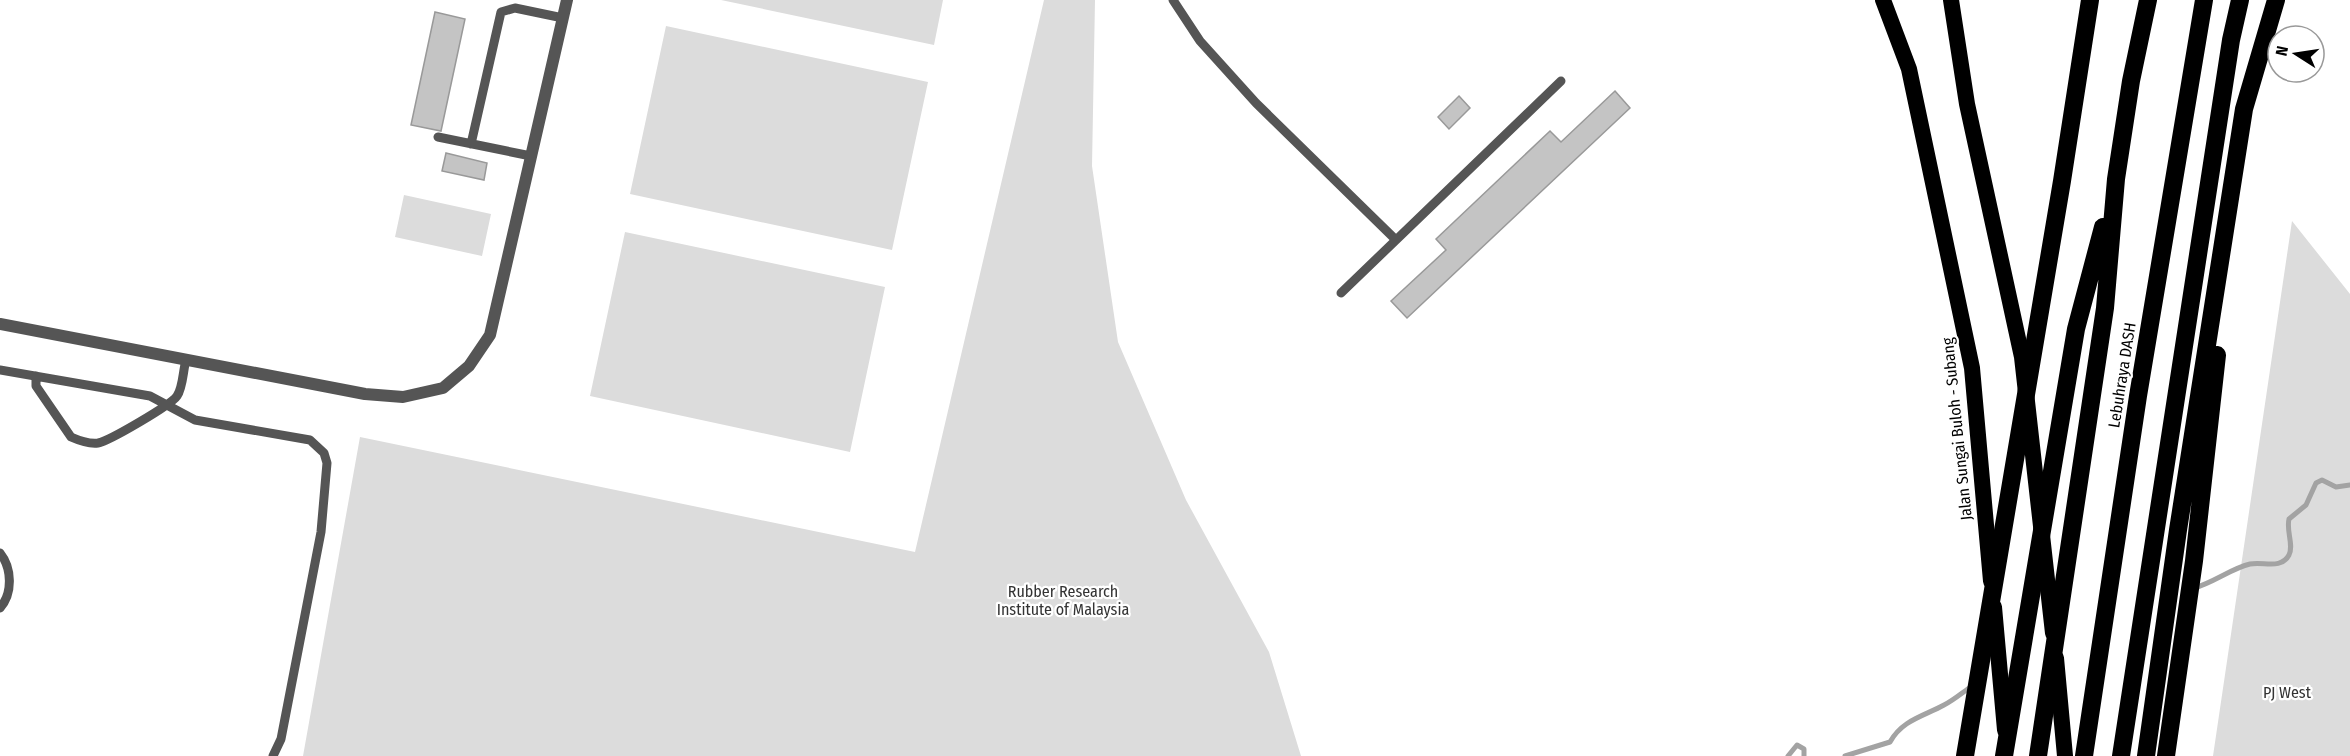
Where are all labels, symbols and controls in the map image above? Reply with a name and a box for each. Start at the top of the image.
north arrow [2266,24,2326,84]
text: N [2272,44,2292,58]
street label: Lebuhraya DASH [2104,321,2140,429]
street label: Jalan Sungai Buloh - Subang [1938,336,1976,521]
park label: Rubber Research Institute of Malaysia [997,582,1129,619]
park label: PJ West [2263,683,2312,702]

